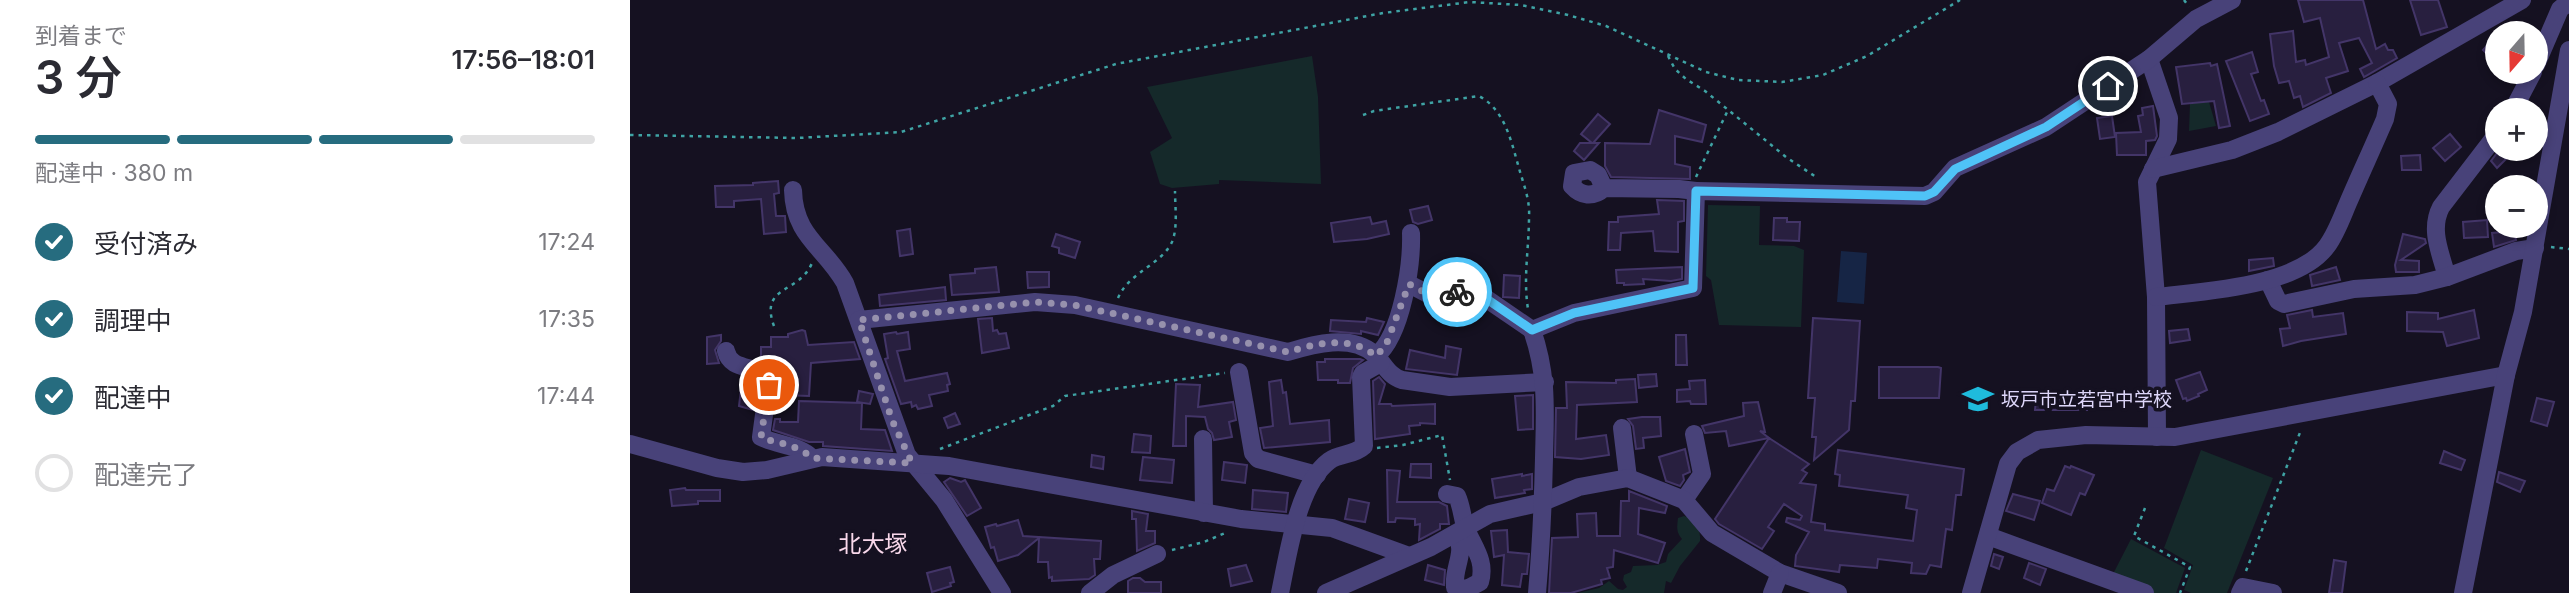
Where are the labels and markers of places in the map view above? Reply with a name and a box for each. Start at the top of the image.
pin [2078,56,2138,116]
pin [739,355,799,415]
school or university icon: 坂戸市立若宮中学校 [1961,382,1995,416]
place label: 坂戸市立若宮中学校 [2001,388,2172,411]

